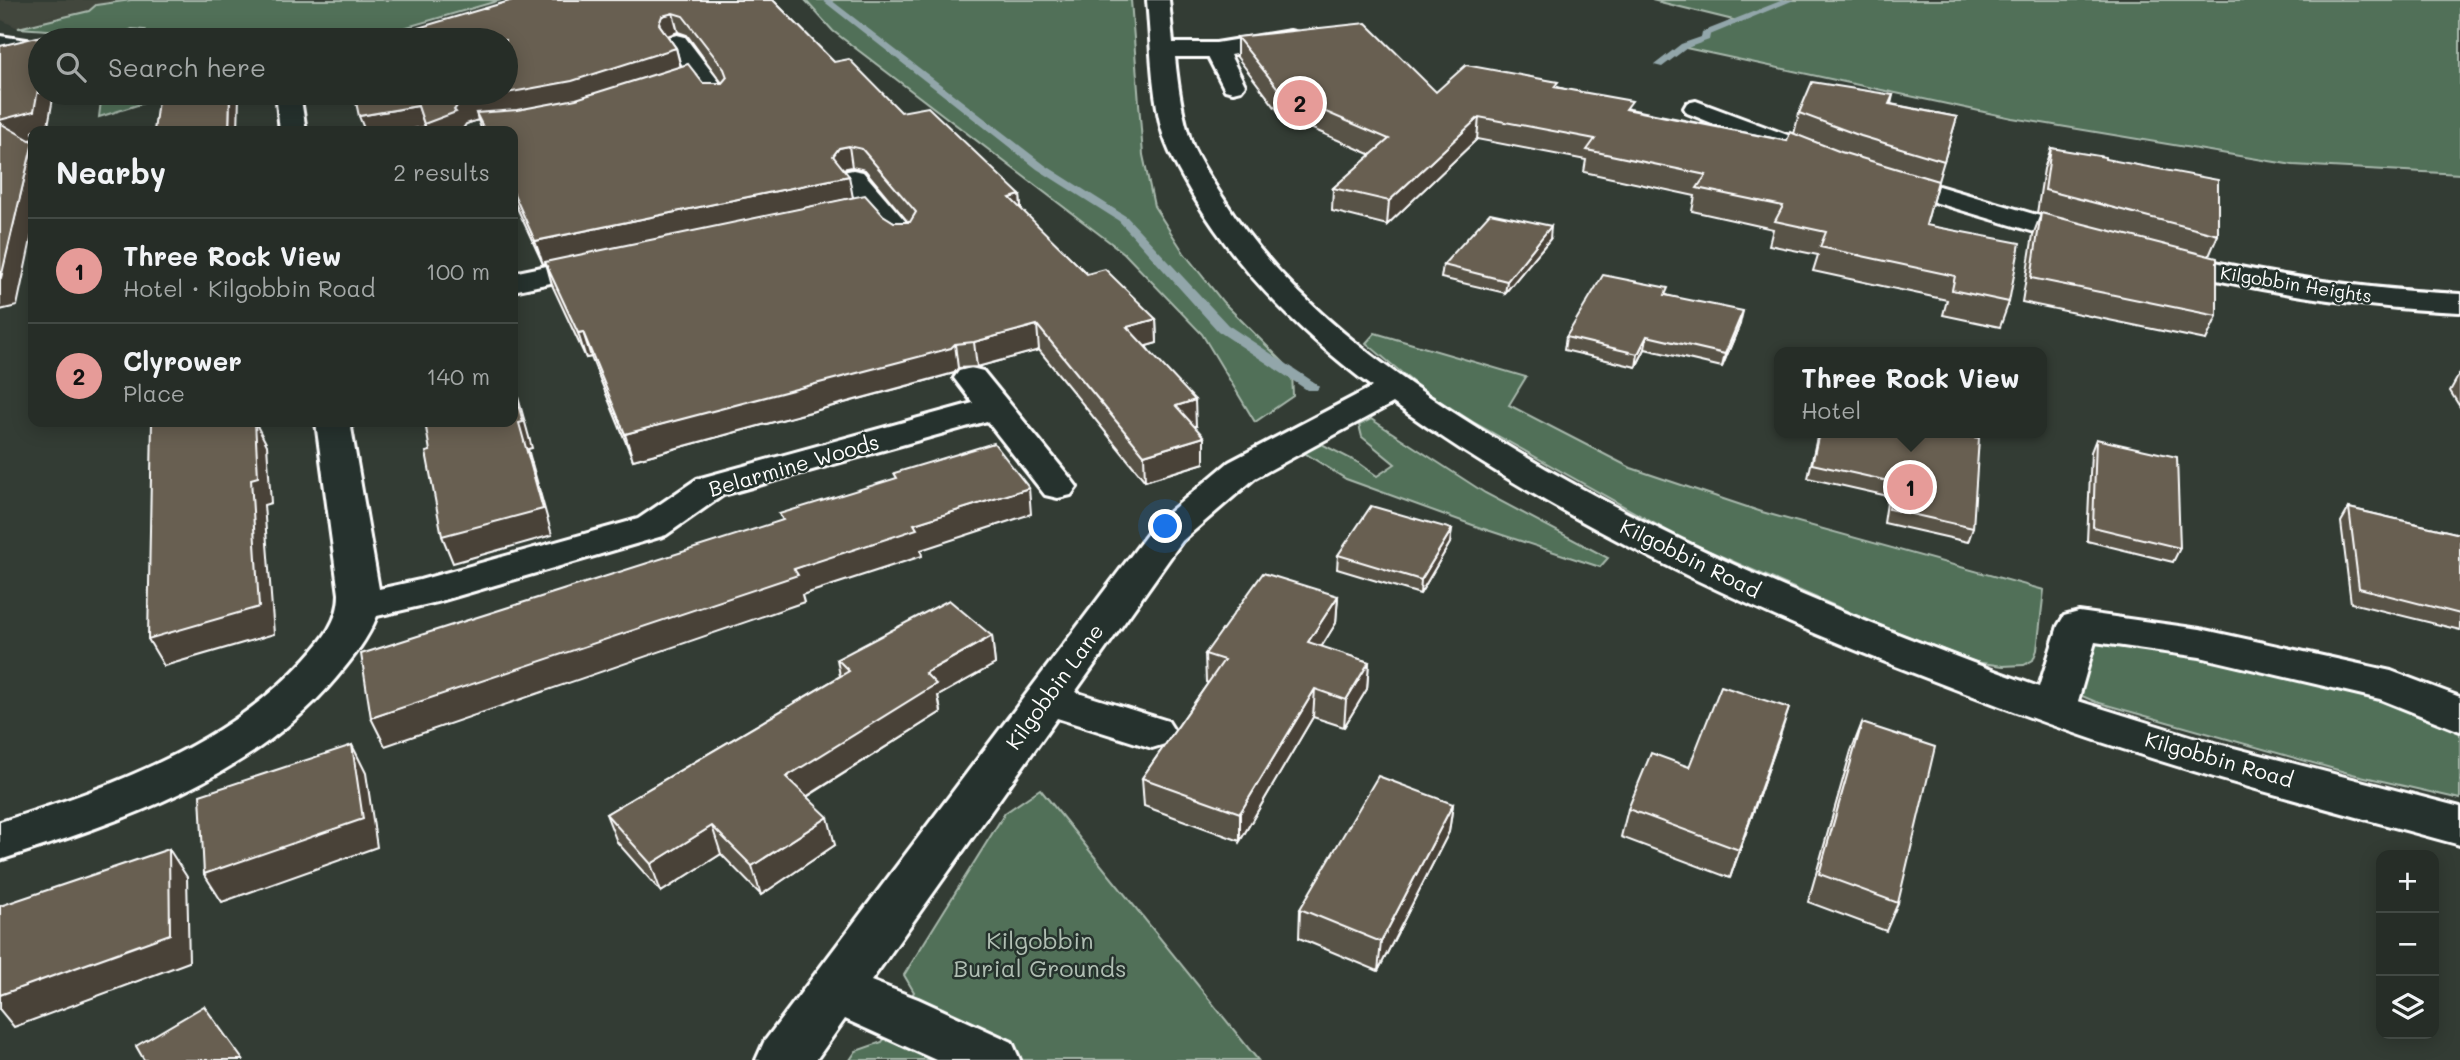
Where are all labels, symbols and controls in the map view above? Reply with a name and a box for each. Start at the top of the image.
search box [28,28,518,105]
icon: search [52,48,90,86]
text: Search here [108,50,266,84]
pin: 2 [1277,77,1323,129]
text: Nearby [56,152,166,192]
text: 2 results [393,157,490,187]
text: Three Rock View [123,239,342,273]
text: 1 [74,256,84,286]
text: 100 m [426,256,490,286]
street label: Kilgobbin Heights [2219,260,2374,308]
text: Hotel · Kilgobbin Road [123,273,375,303]
text: Clyrower [123,344,242,378]
popup [1774,347,2047,438]
text: 2 [73,361,85,391]
text: 140 m [426,361,490,391]
text: Three Rock View [1801,361,2020,395]
text: Place [123,378,185,408]
text: Hotel [1801,395,1861,425]
street label: Belarmine Woods [705,427,882,502]
pin: 1 [1887,461,1933,513]
your location [1148,509,1182,543]
street label: Kilgobbin Road [1616,512,1765,603]
street label: Kilgobbin Lane [999,618,1109,754]
street label: Kilgobbin Road [2142,725,2297,793]
map controls [2376,850,2439,1039]
button: + [2376,850,2439,913]
button: − [2376,913,2439,976]
park label: Kilgobbin Burial Grounds [953,924,1127,983]
button: layers [2376,976,2439,1039]

